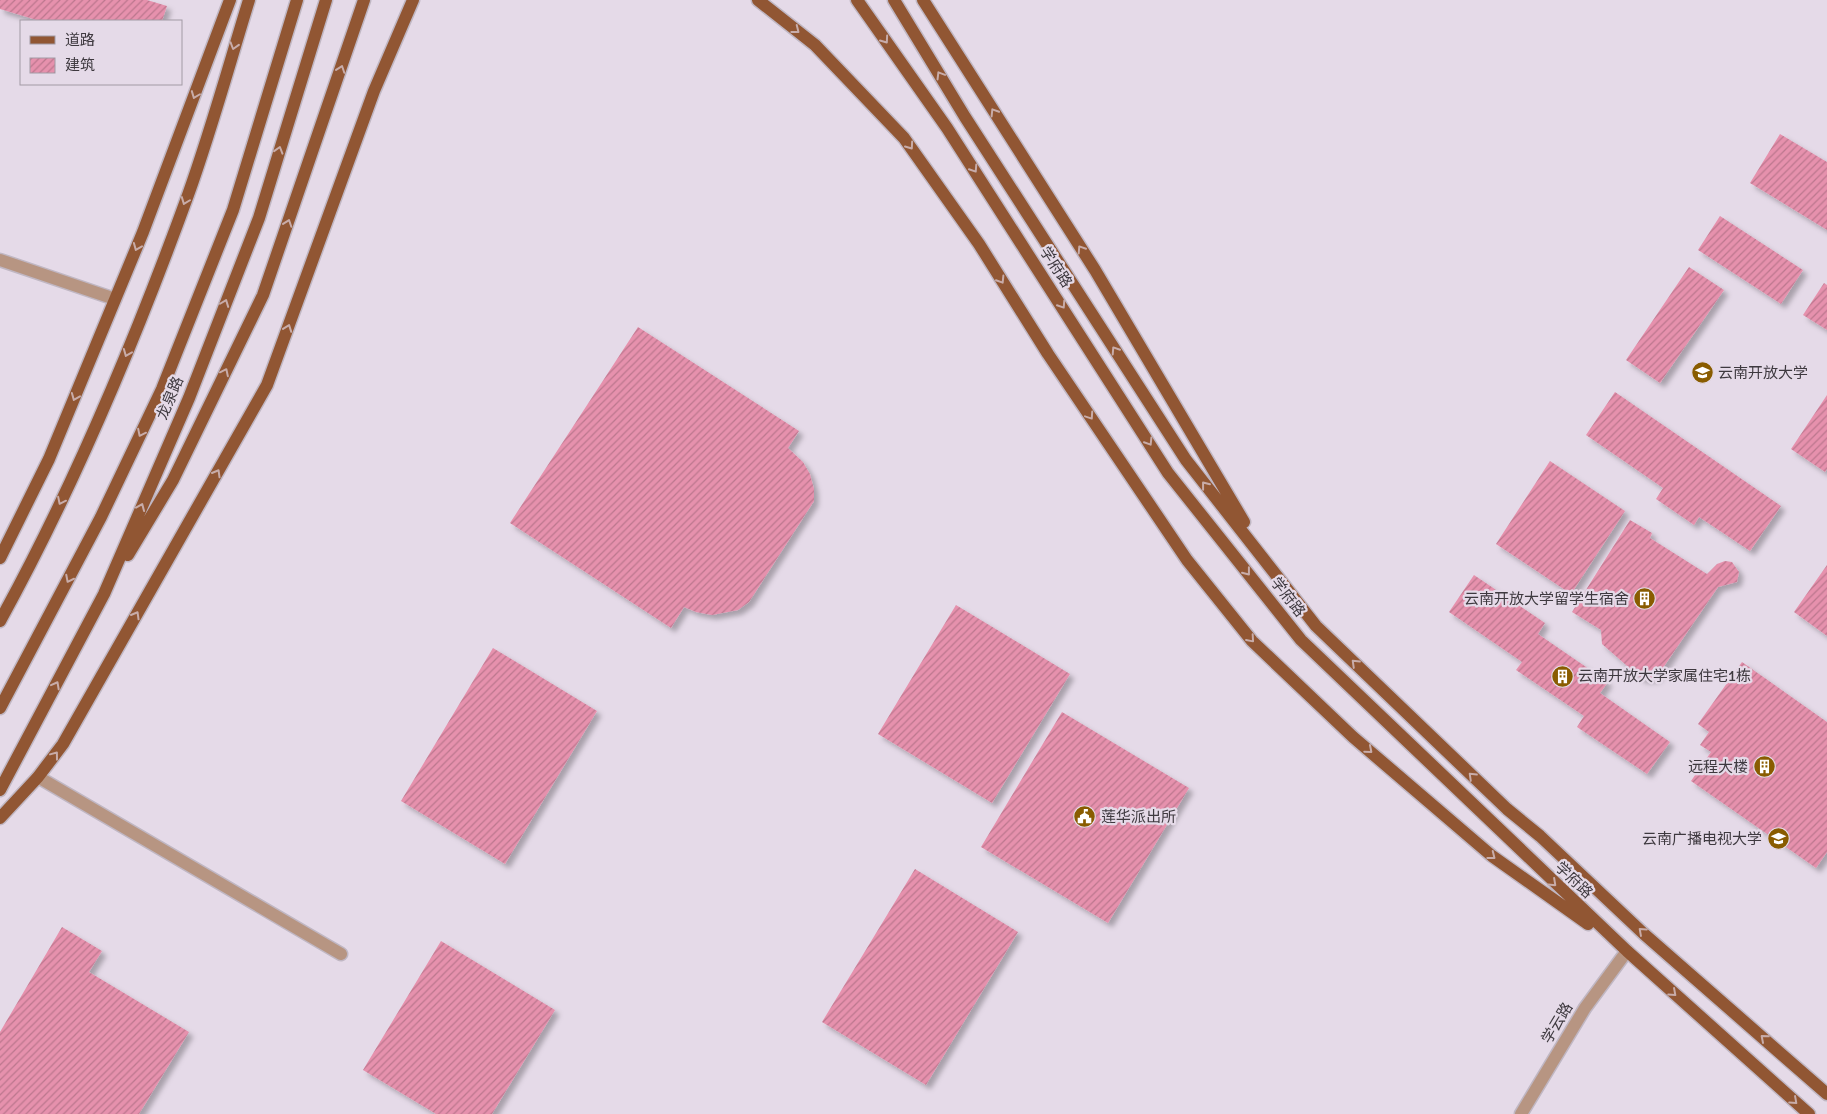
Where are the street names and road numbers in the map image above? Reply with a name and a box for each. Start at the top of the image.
street label: 学府路 [1036,243,1076,291]
street label: 龙泉路 [153,374,187,422]
street label: 学府路 [1267,574,1309,620]
street label: 学府路 [1551,858,1597,902]
street label: 学云路 [1538,999,1576,1047]

